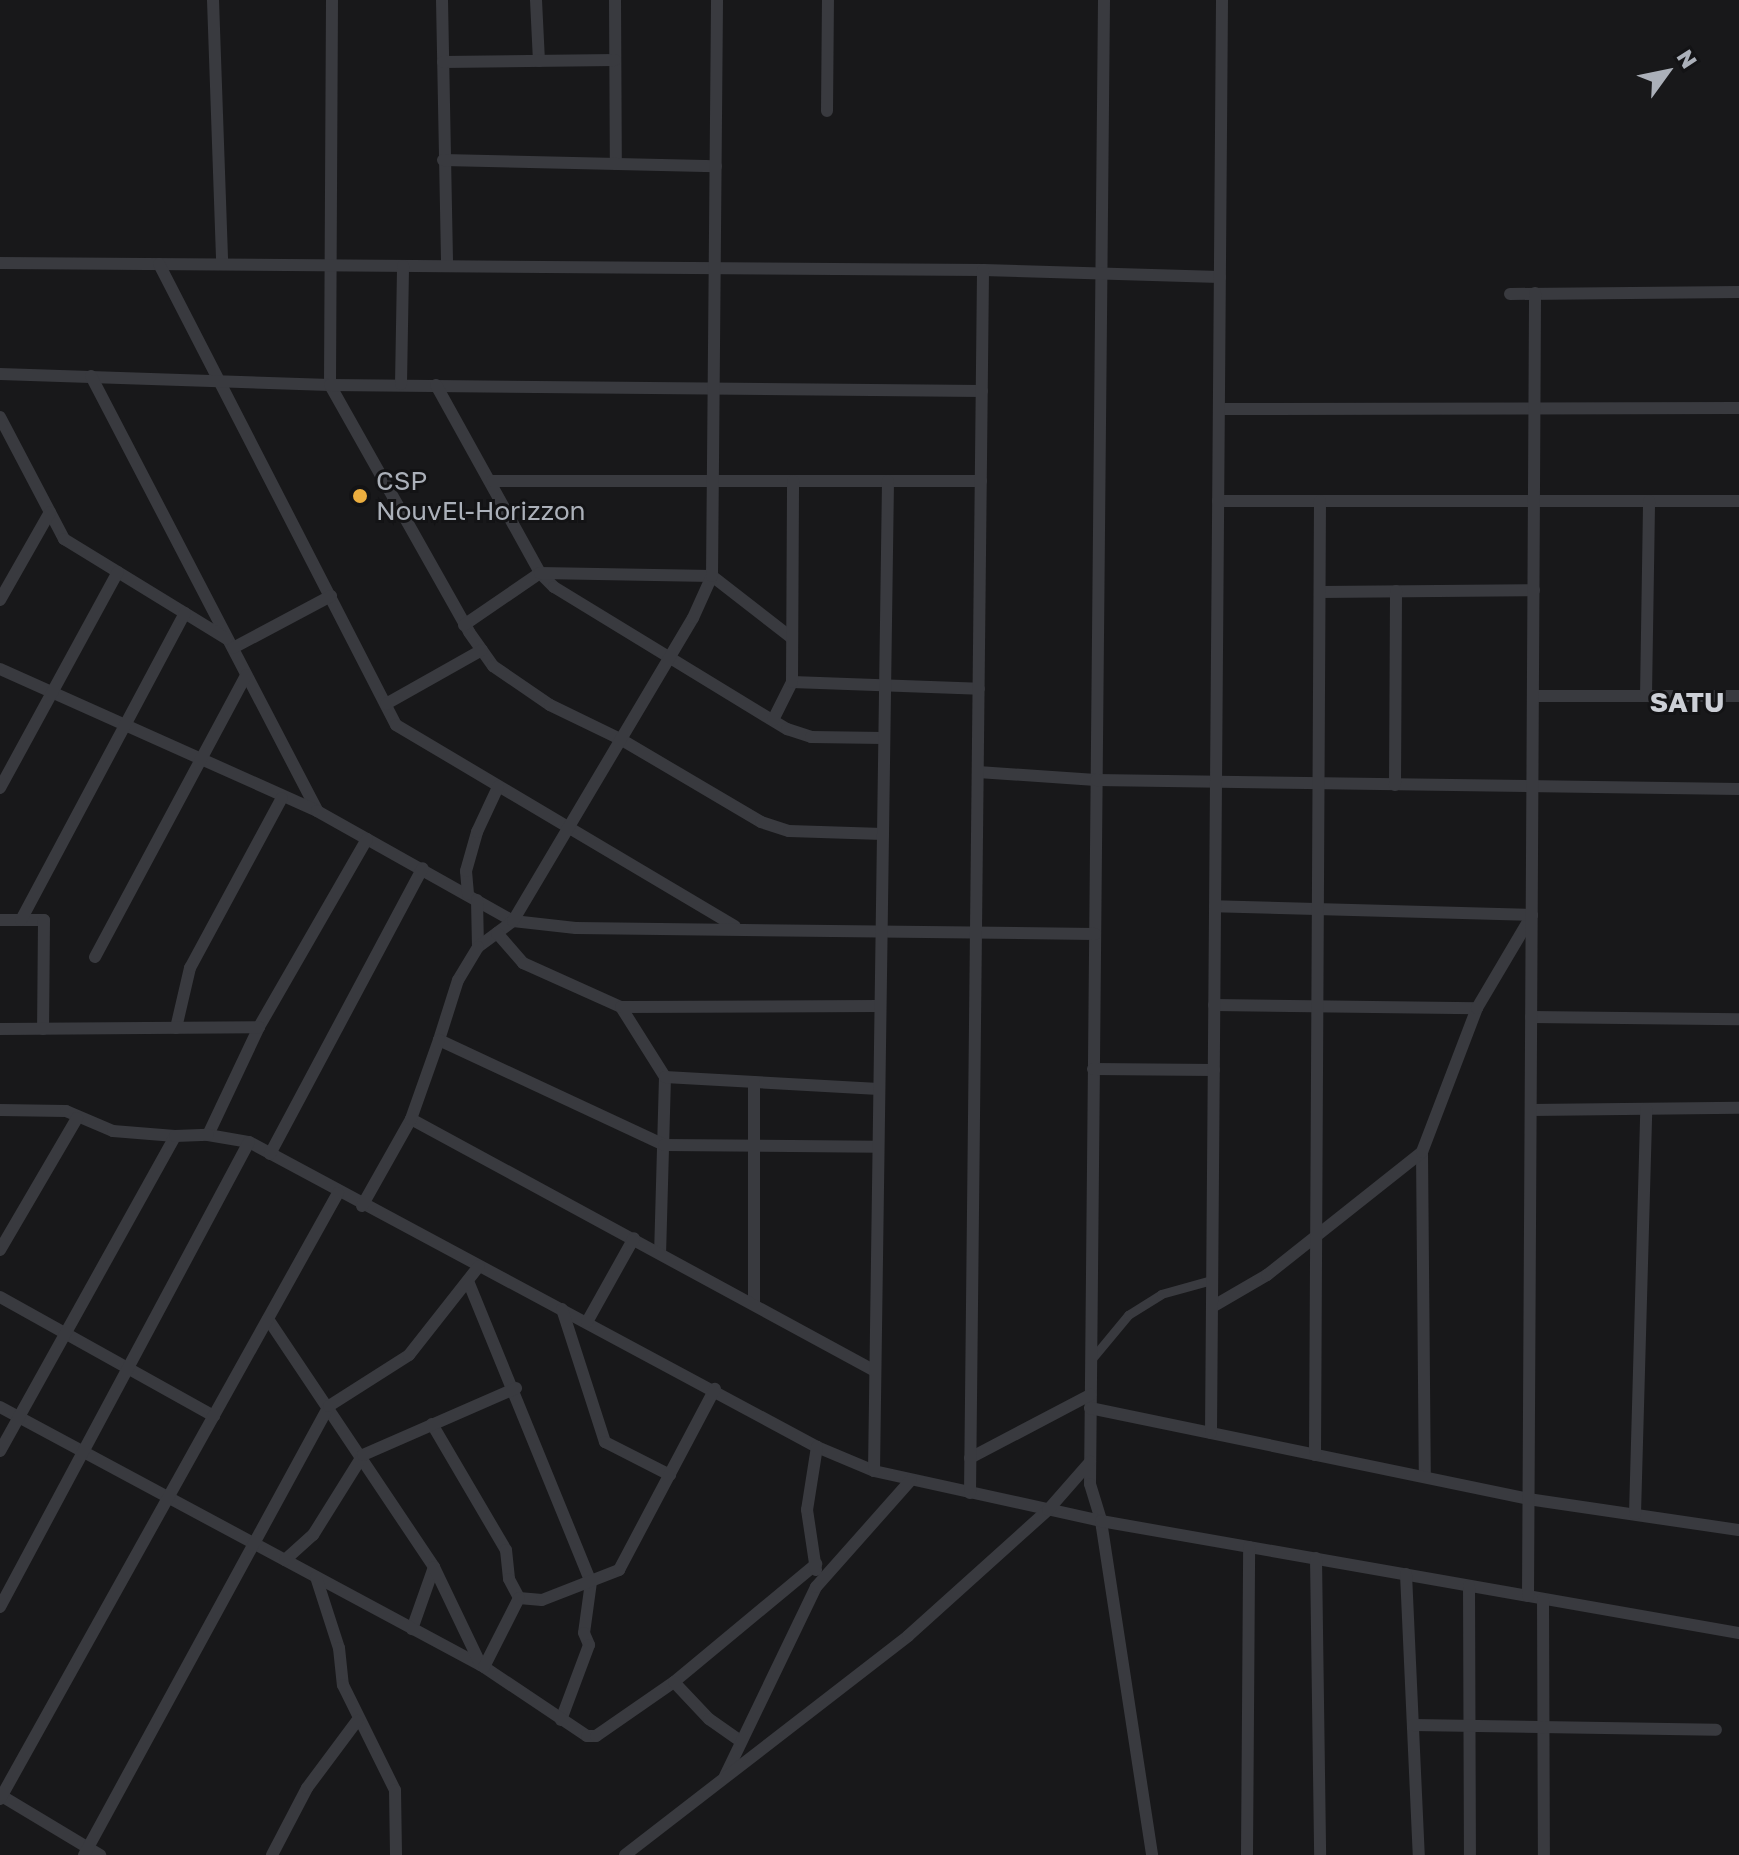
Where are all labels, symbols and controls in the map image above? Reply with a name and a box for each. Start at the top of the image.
north arrow [1627,32,1707,112]
text: N [1672,44,1703,73]
place label: CSP NouvEl-Horizzon [376,465,586,526]
marker: CSP NouvEl-Horizzon [351,487,369,505]
district label: SATU [1649,685,1725,719]

